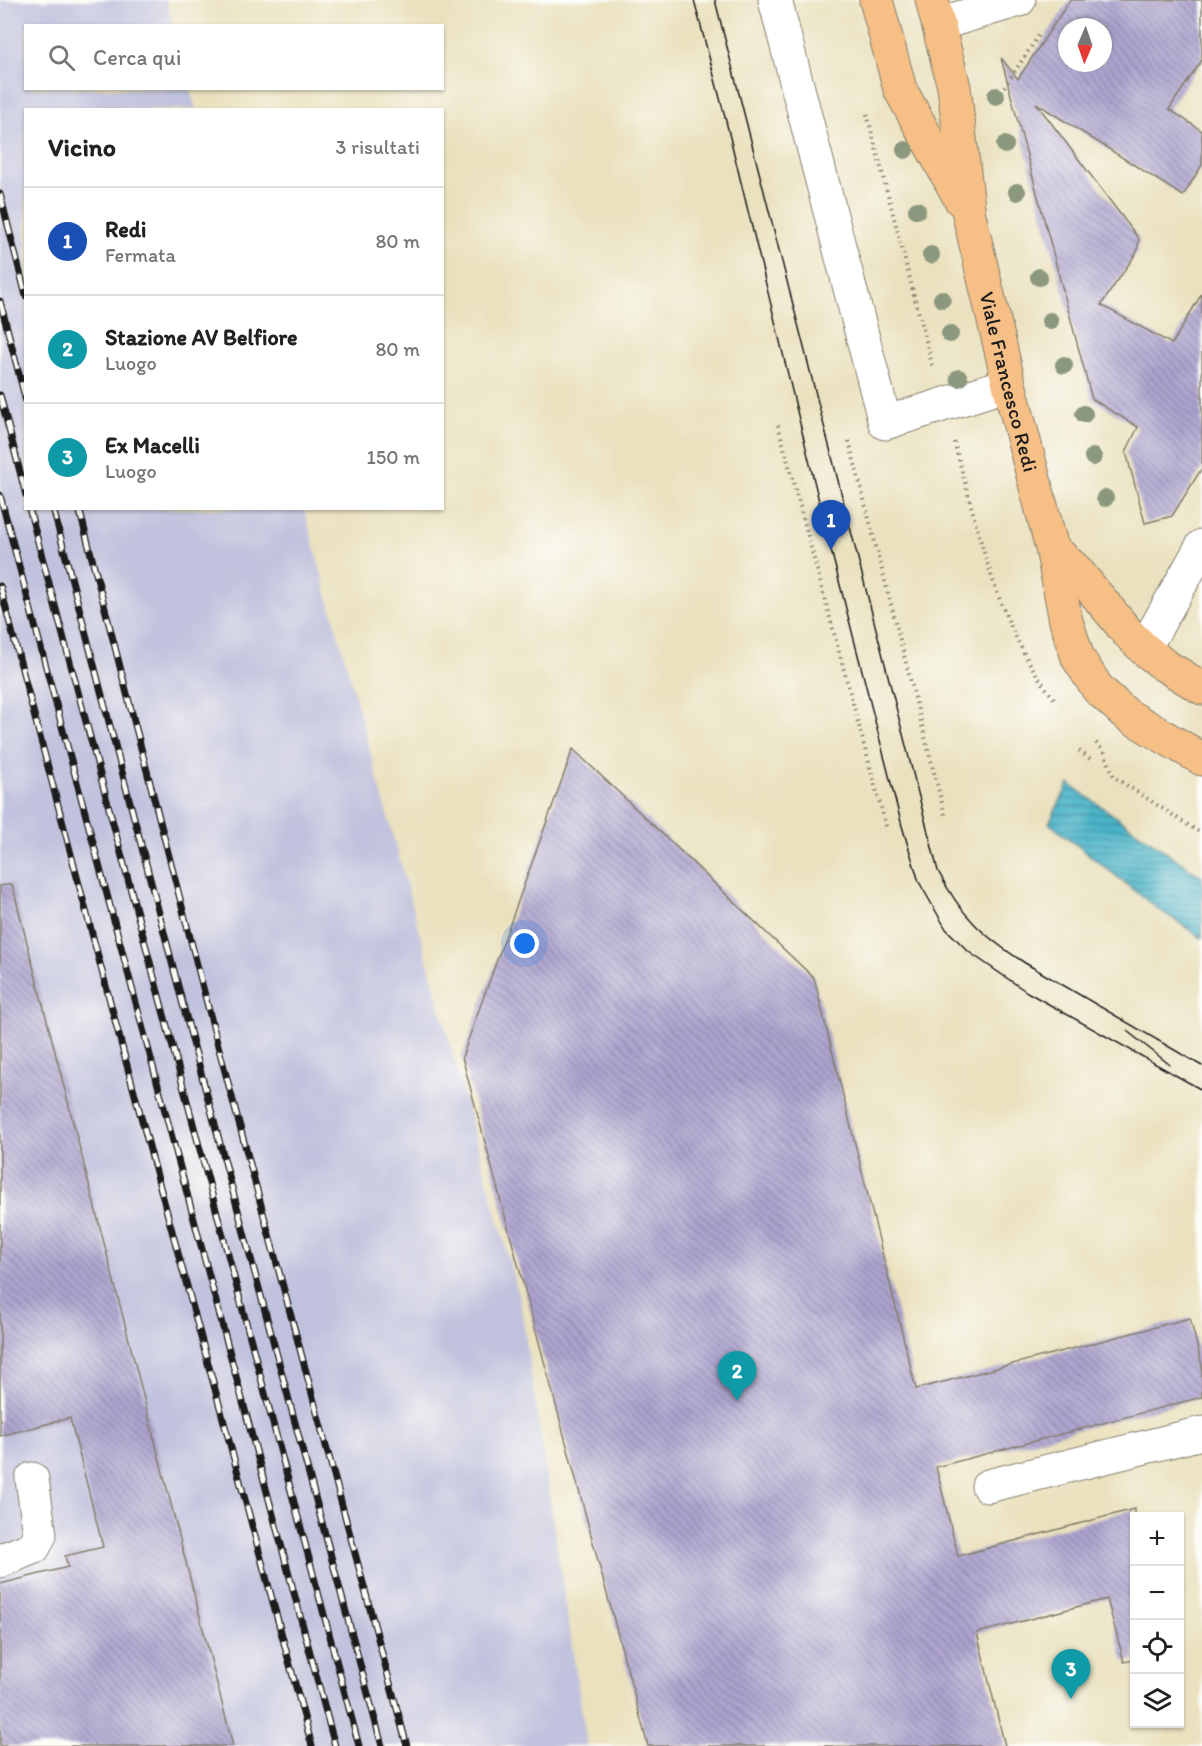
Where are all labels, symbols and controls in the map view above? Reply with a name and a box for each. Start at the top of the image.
north arrow [1058,18,1112,72]
search box [24,24,444,90]
icon: search [45,41,78,74]
text: Cerca qui [93,44,181,71]
text: Vicino [48,131,116,163]
text: 3 risultati [336,135,420,159]
text: Redi [105,216,146,243]
text: 1 [63,229,72,253]
text: 80 m [375,229,420,253]
text: Fermata [105,243,176,267]
street label: Viale Francesco Redi [975,289,1044,474]
text: Stazione AV Belfiore [105,324,298,351]
text: 2 [62,337,73,361]
text: 80 m [375,337,420,361]
text: Luogo [105,351,157,375]
text: Ex Macelli [105,432,200,459]
text: 3 [62,445,73,469]
text: 150 m [367,445,420,469]
text: Luogo [105,459,157,483]
pin: 1 [812,500,850,550]
your location [510,929,539,958]
pin: 2 [718,1352,756,1401]
map controls [1130,1512,1184,1728]
button: + [1130,1512,1184,1566]
button: − [1130,1566,1184,1620]
button: locate [1130,1620,1184,1674]
pin: 3 [1052,1650,1090,1699]
button: layers [1130,1674,1184,1728]

